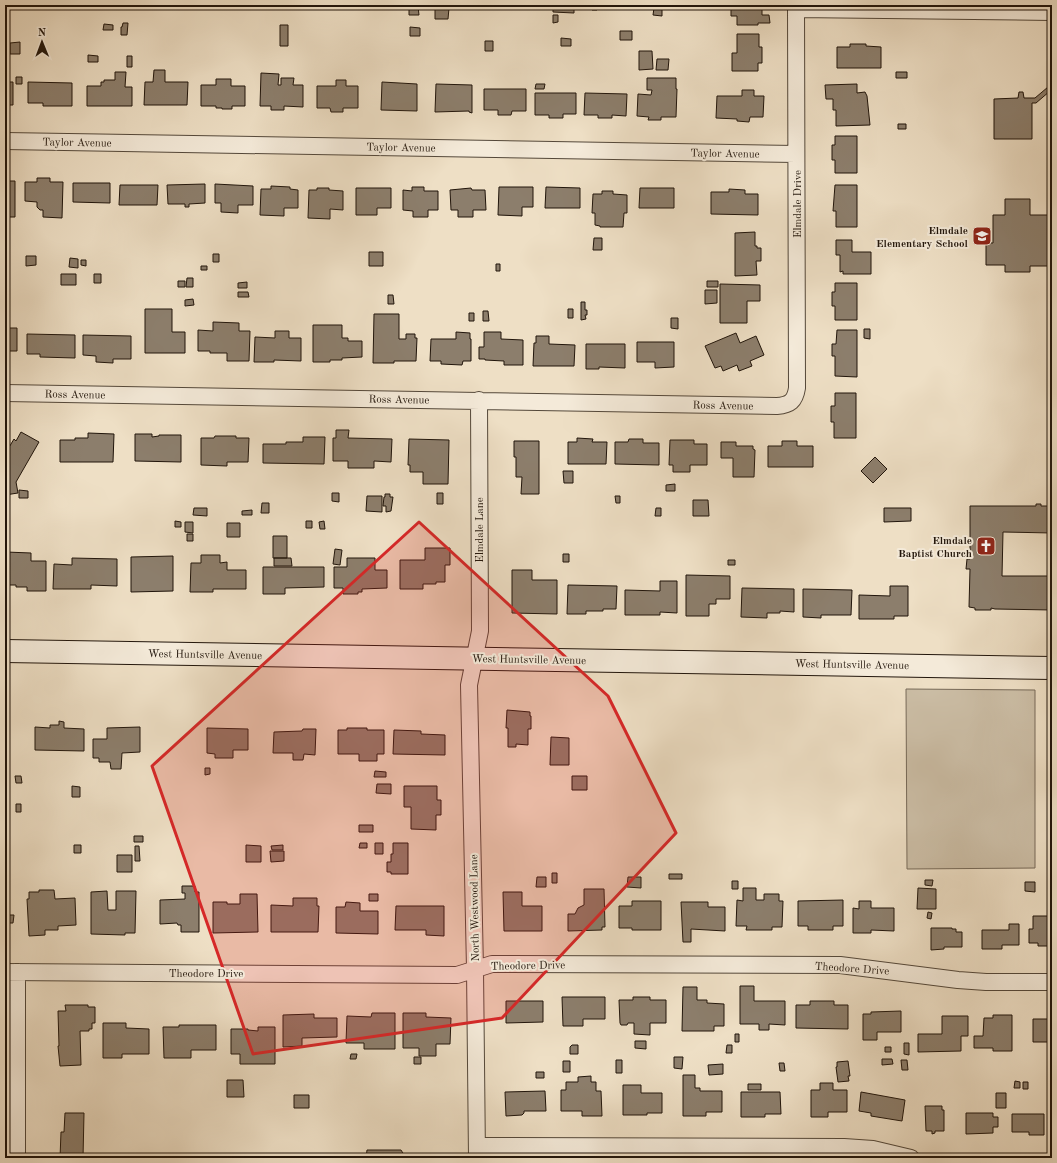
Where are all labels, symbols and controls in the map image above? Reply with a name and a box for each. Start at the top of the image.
north arrow [22,22,62,62]
text: N [38,28,47,39]
street label: Taylor Avenue [42,137,112,150]
street label: Taylor Avenue [366,142,436,155]
street label: Taylor Avenue [690,148,760,161]
street label: Elmdale Drive [793,170,804,238]
school or university icon: Elmdale Elementary School [971,225,993,247]
place label: Elmdale Elementary School [876,226,969,250]
street label: Ross Avenue [44,389,106,402]
street label: Ross Avenue [368,394,430,407]
street label: Ross Avenue [692,400,754,413]
street label: Elmdale Lane [475,497,486,563]
church icon: Elmdale Baptist Church [975,535,997,557]
place label: Elmdale Baptist Church [898,536,972,560]
street label: West Huntsville Avenue [148,649,262,662]
street label: West Huntsville Avenue [472,654,586,667]
street label: West Huntsville Avenue [795,659,909,672]
street label: North Westwood Lane [469,854,482,962]
street label: Theodore Drive [491,960,565,973]
street label: Theodore Drive [814,961,890,978]
street label: Theodore Drive [169,969,243,980]

